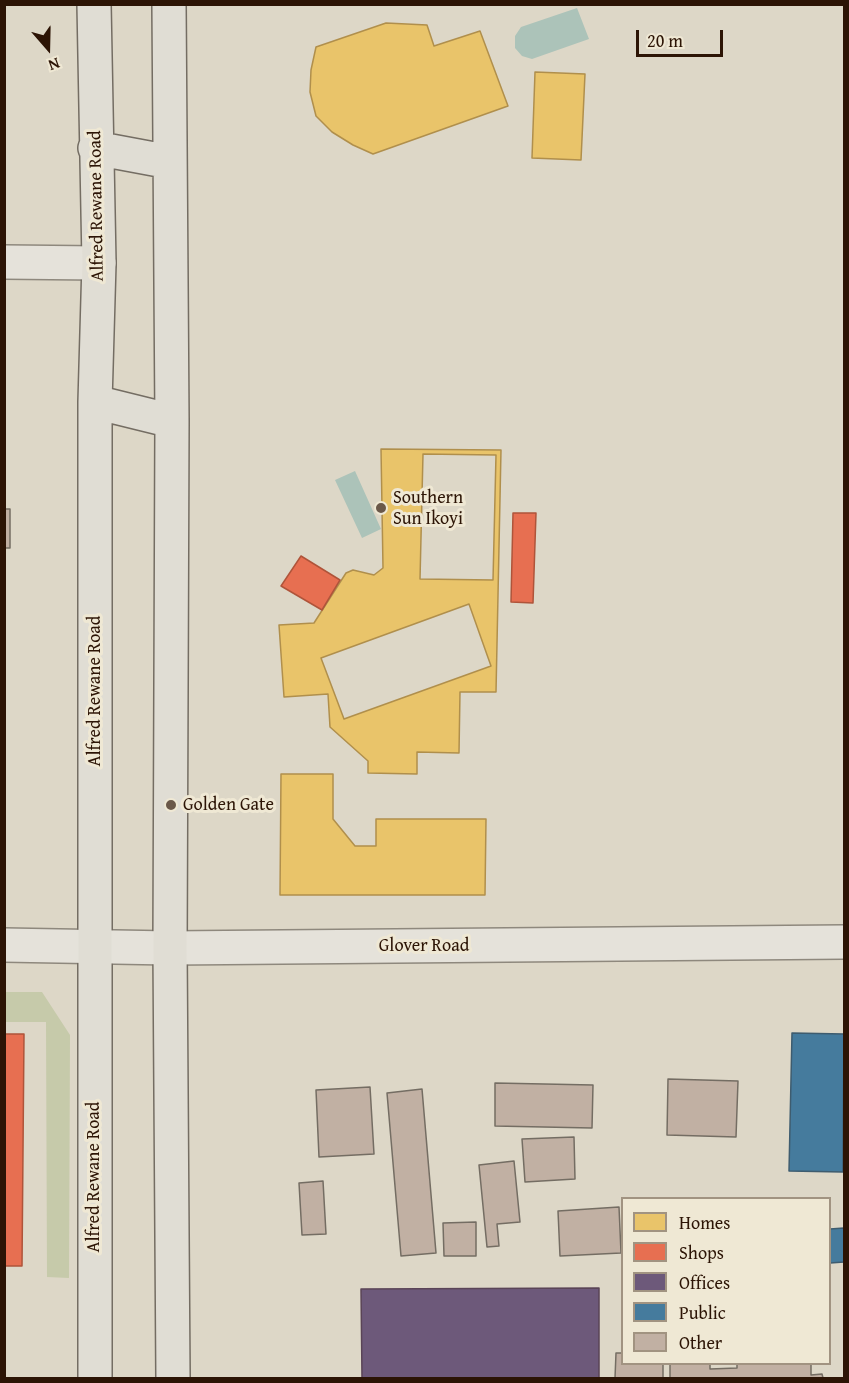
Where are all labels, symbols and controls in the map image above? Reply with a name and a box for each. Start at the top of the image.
north arrow [18,18,78,78]
scale bar [639,18,726,56]
text: 20 m [647,27,683,54]
text: N [45,52,63,78]
street label: Alfred Rewane Road [85,130,109,282]
place label: Southern Sun Ikoyi [393,487,463,530]
marker: Southern Sun Ikoyi [374,501,388,515]
street label: Alfred Rewane Road [84,616,106,766]
place label: Golden Gate [183,794,274,816]
marker: Golden Gate [164,798,178,812]
street label: Glover Road [379,935,469,957]
street label: Alfred Rewane Road [83,1102,105,1252]
legend [621,1197,831,1365]
text: Homes [679,1209,730,1236]
text: Shops [679,1239,724,1266]
text: Offices [679,1269,730,1296]
text: Public [679,1299,726,1326]
text: Other [679,1329,722,1356]

